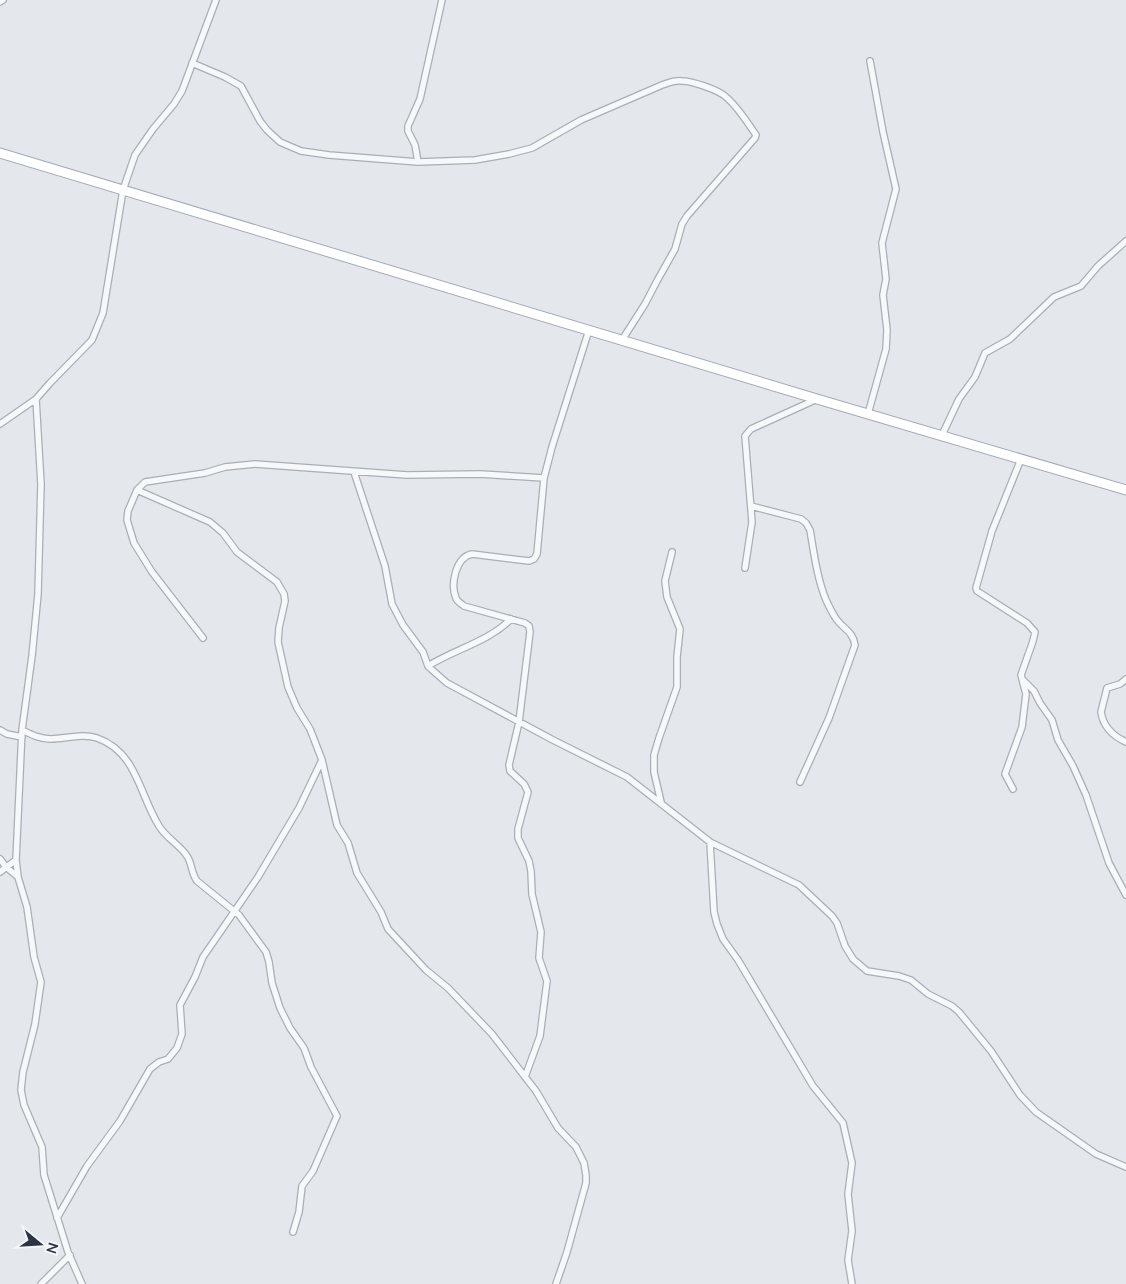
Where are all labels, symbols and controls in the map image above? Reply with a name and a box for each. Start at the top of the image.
north arrow [15,1219,65,1269]
text: N [42,1240,63,1256]

